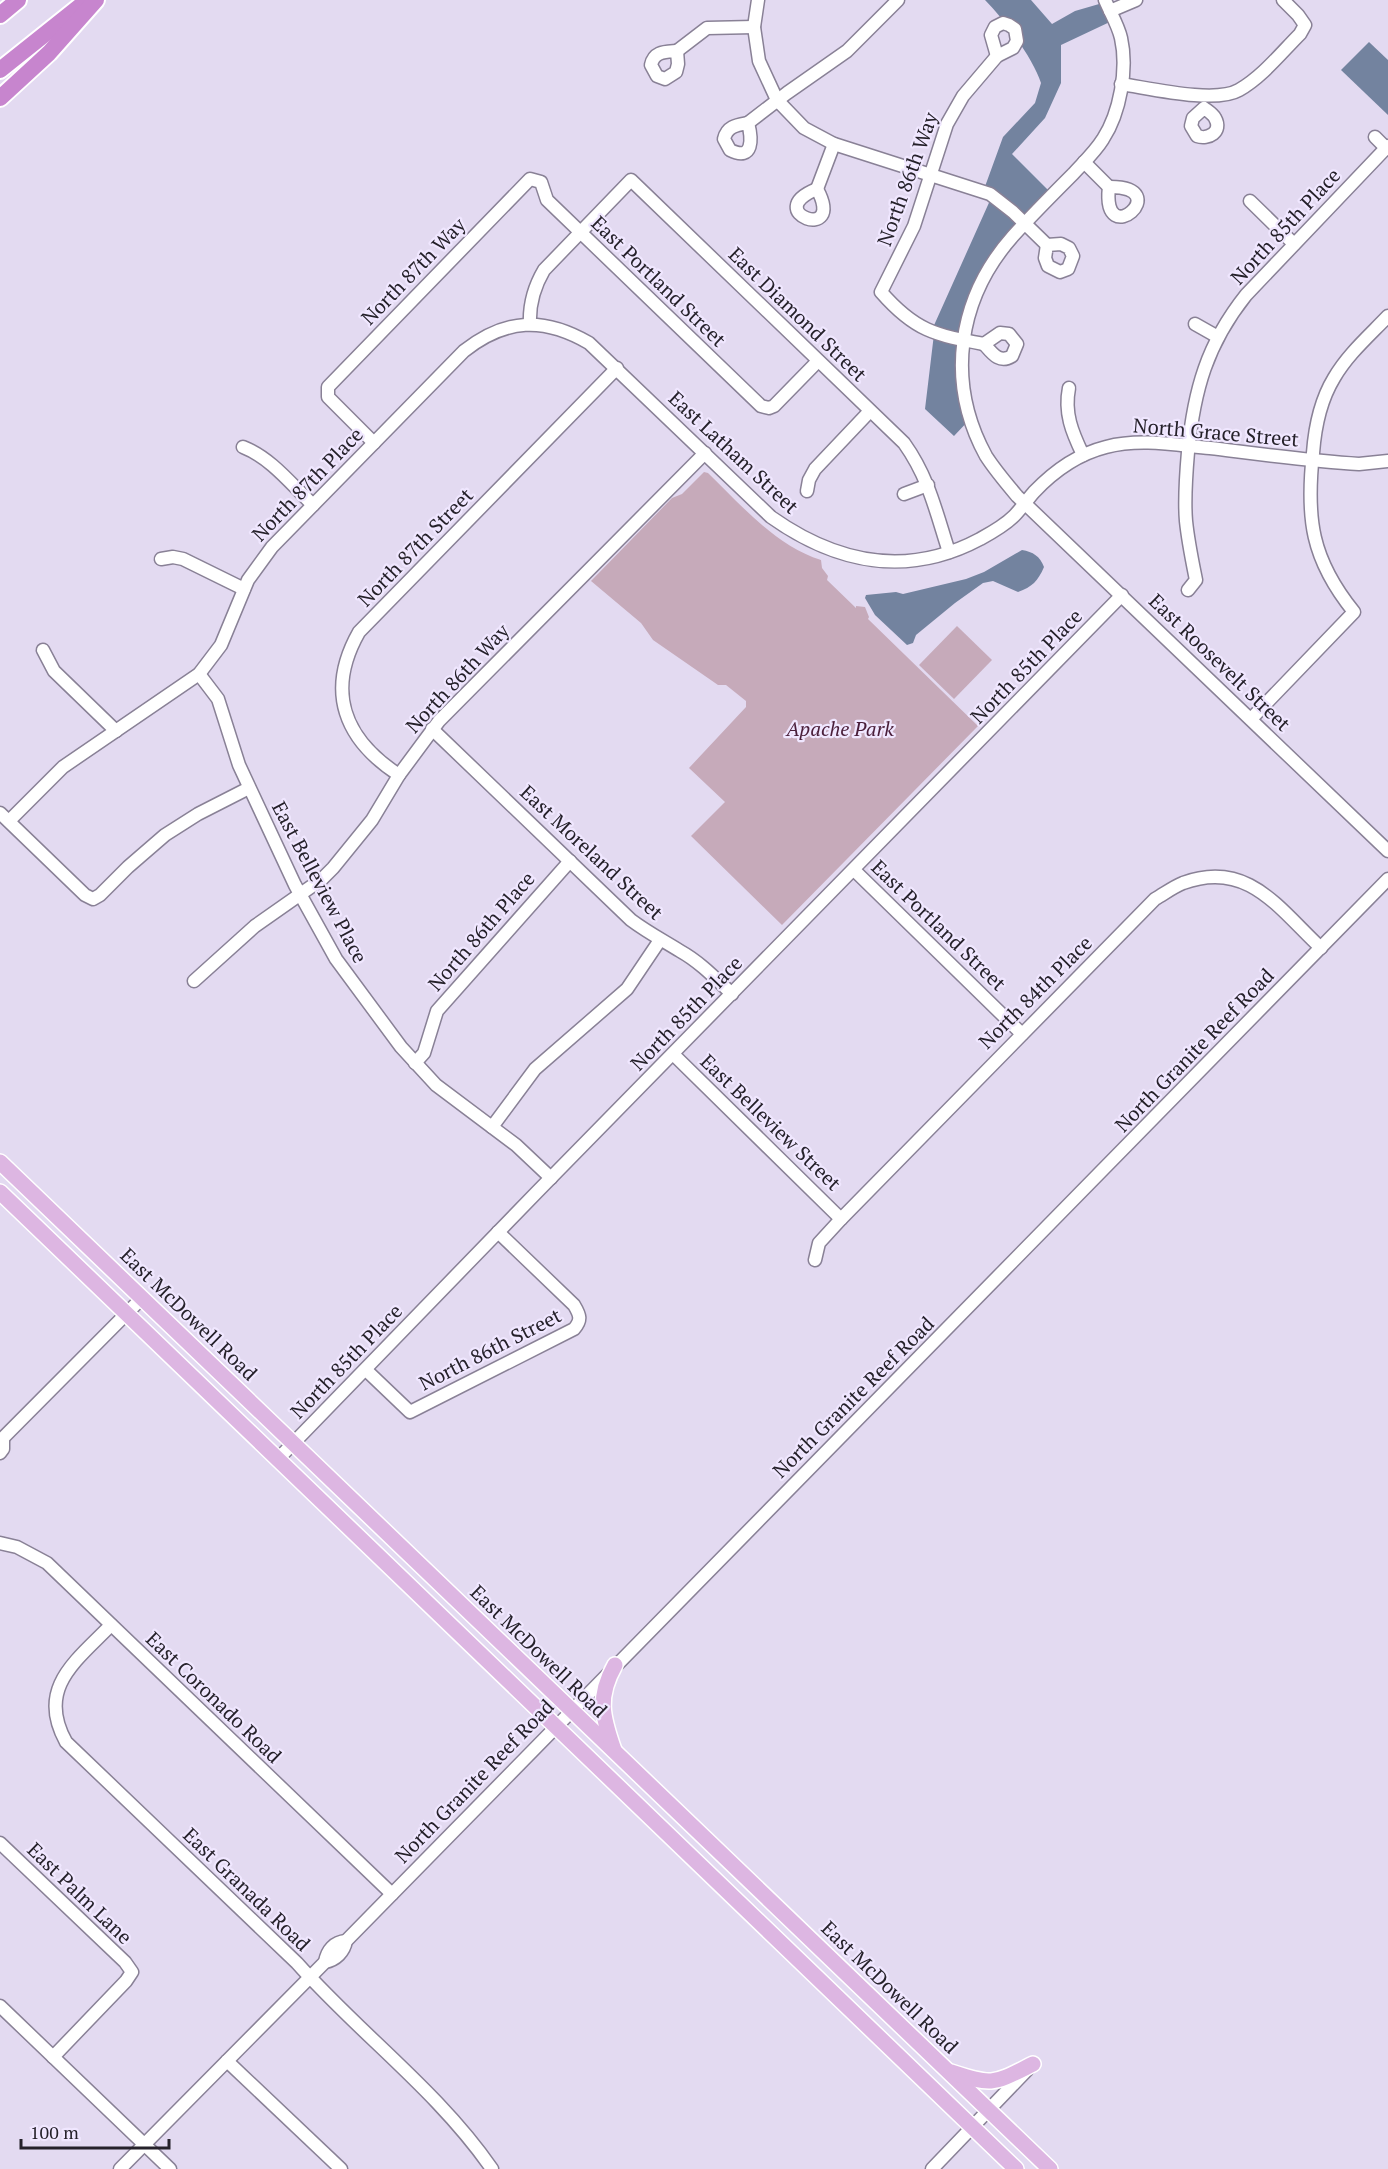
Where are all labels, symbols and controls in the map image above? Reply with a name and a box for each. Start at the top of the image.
street label: North 86th Way [870,108,944,250]
street label: North 85th Place [1224,162,1346,290]
street label: East Portland Street [586,210,733,353]
street label: North 87th Way [355,211,472,331]
street label: East Diamond Street [723,241,873,387]
street label: East Latham Street [663,385,805,520]
street label: North Grace Street [1132,411,1301,453]
street label: North 87th Place [246,421,368,547]
street label: North 87th Street [351,481,479,612]
street label: East Roosevelt Street [1143,587,1297,737]
street label: North 85th Place [964,603,1088,729]
street label: North 86th Way [399,617,515,739]
park label: Apache Park [785,715,894,742]
street label: East Moreland Street [515,779,670,926]
street label: East Belleview Place [266,796,374,968]
street label: East Portland Street [866,854,1013,997]
street label: North 86th Place [422,866,540,996]
street label: North 84th Place [972,929,1098,1055]
street label: North 85th Place [624,950,748,1076]
street label: North Granite Reef Road [1109,962,1279,1138]
street label: East Belleview Street [695,1048,848,1197]
street label: East McDowell Road [115,1242,263,1386]
street label: North 85th Place [284,1298,408,1424]
street label: North 86th Street [414,1301,566,1396]
street label: North Granite Reef Road [766,1310,940,1484]
street label: East McDowell Road [465,1579,613,1723]
street label: East Coronado Road [140,1625,288,1769]
street label: North Granite Reef Road [389,1693,559,1869]
street label: East Granada Road [178,1821,316,1957]
street label: East Palm Lane [22,1836,138,1950]
street label: East McDowell Road [816,1915,964,2059]
scale bar [21,2112,170,2150]
text: 100 m [30,2120,79,2144]

